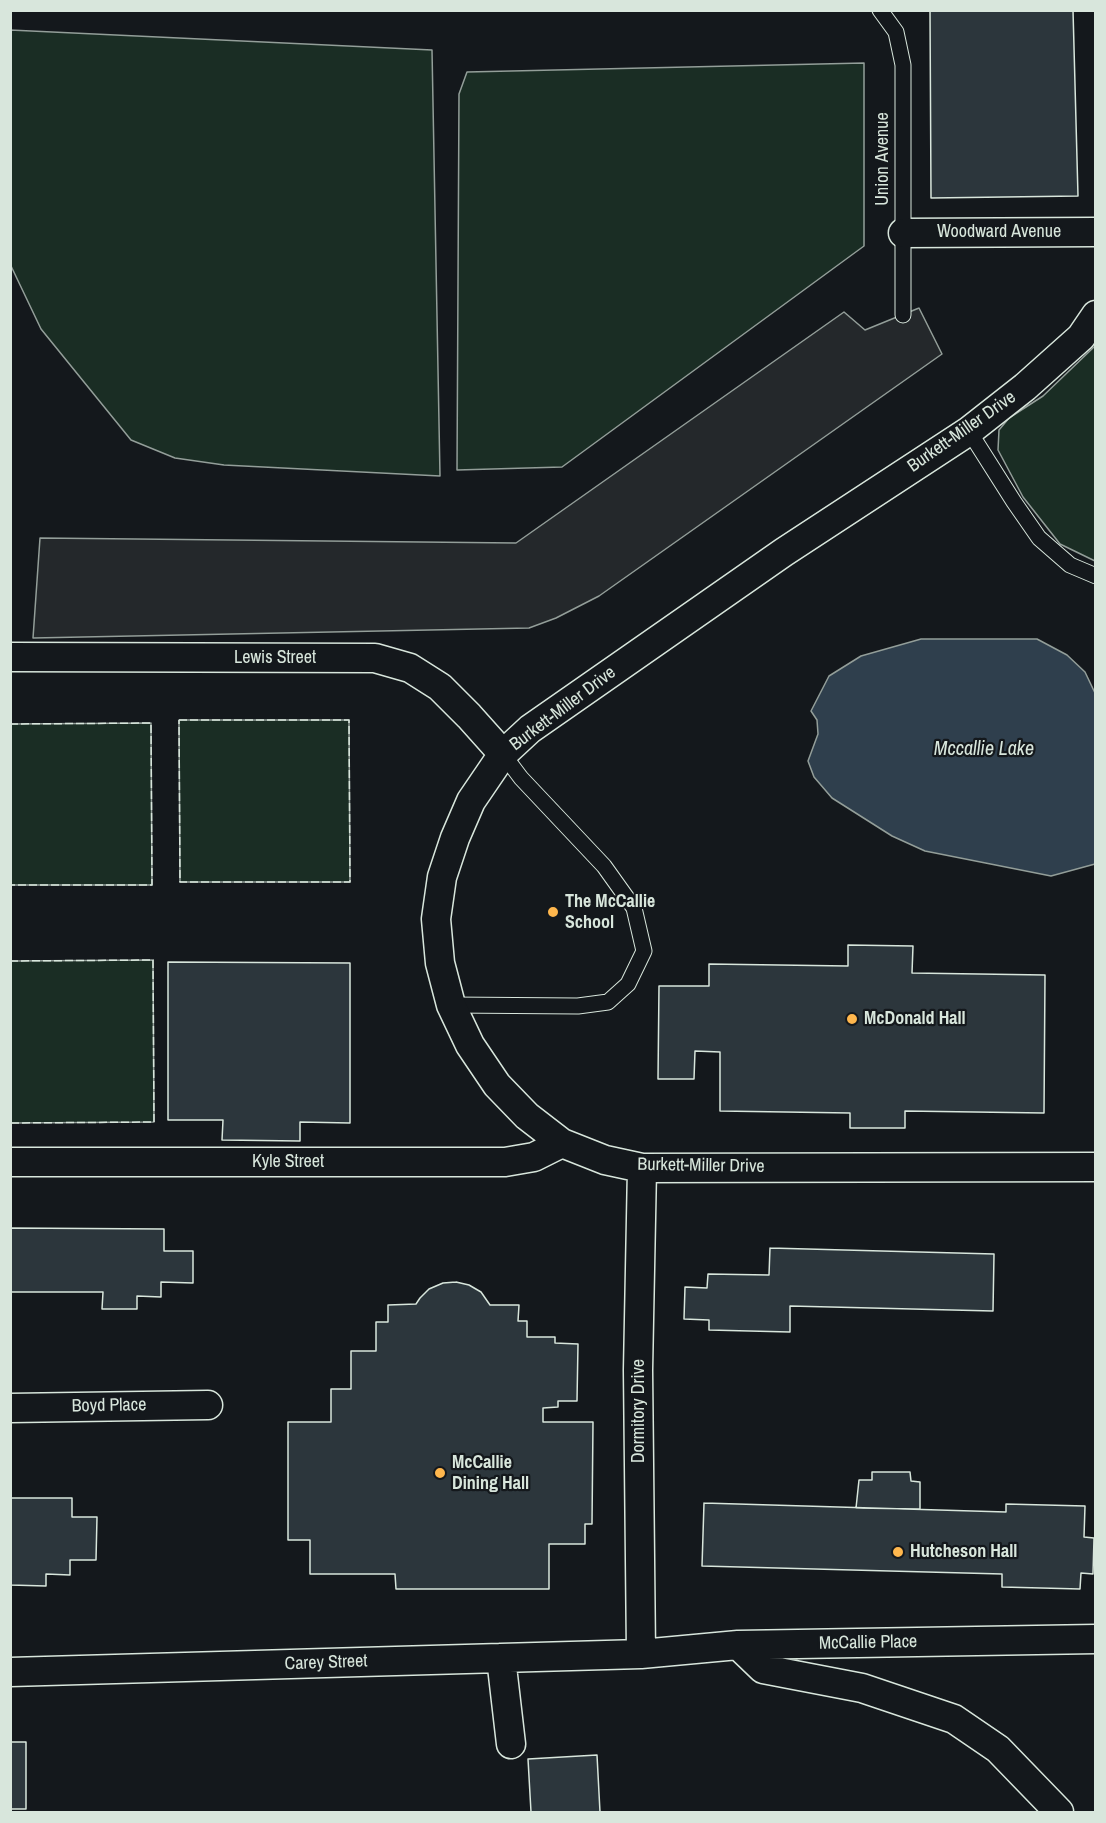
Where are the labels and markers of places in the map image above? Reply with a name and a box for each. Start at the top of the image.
place label: The McCallie School [565,891,655,934]
marker: The McCallie School [546,905,560,919]
place label: McDonald Hall [864,1008,966,1030]
marker: McDonald Hall [845,1012,859,1026]
place label: McCallie Dining Hall [452,1452,529,1494]
marker: McCallie Dining Hall [433,1466,447,1480]
place label: Hutcheson Hall [910,1541,1017,1563]
marker: Hutcheson Hall [891,1545,905,1559]

